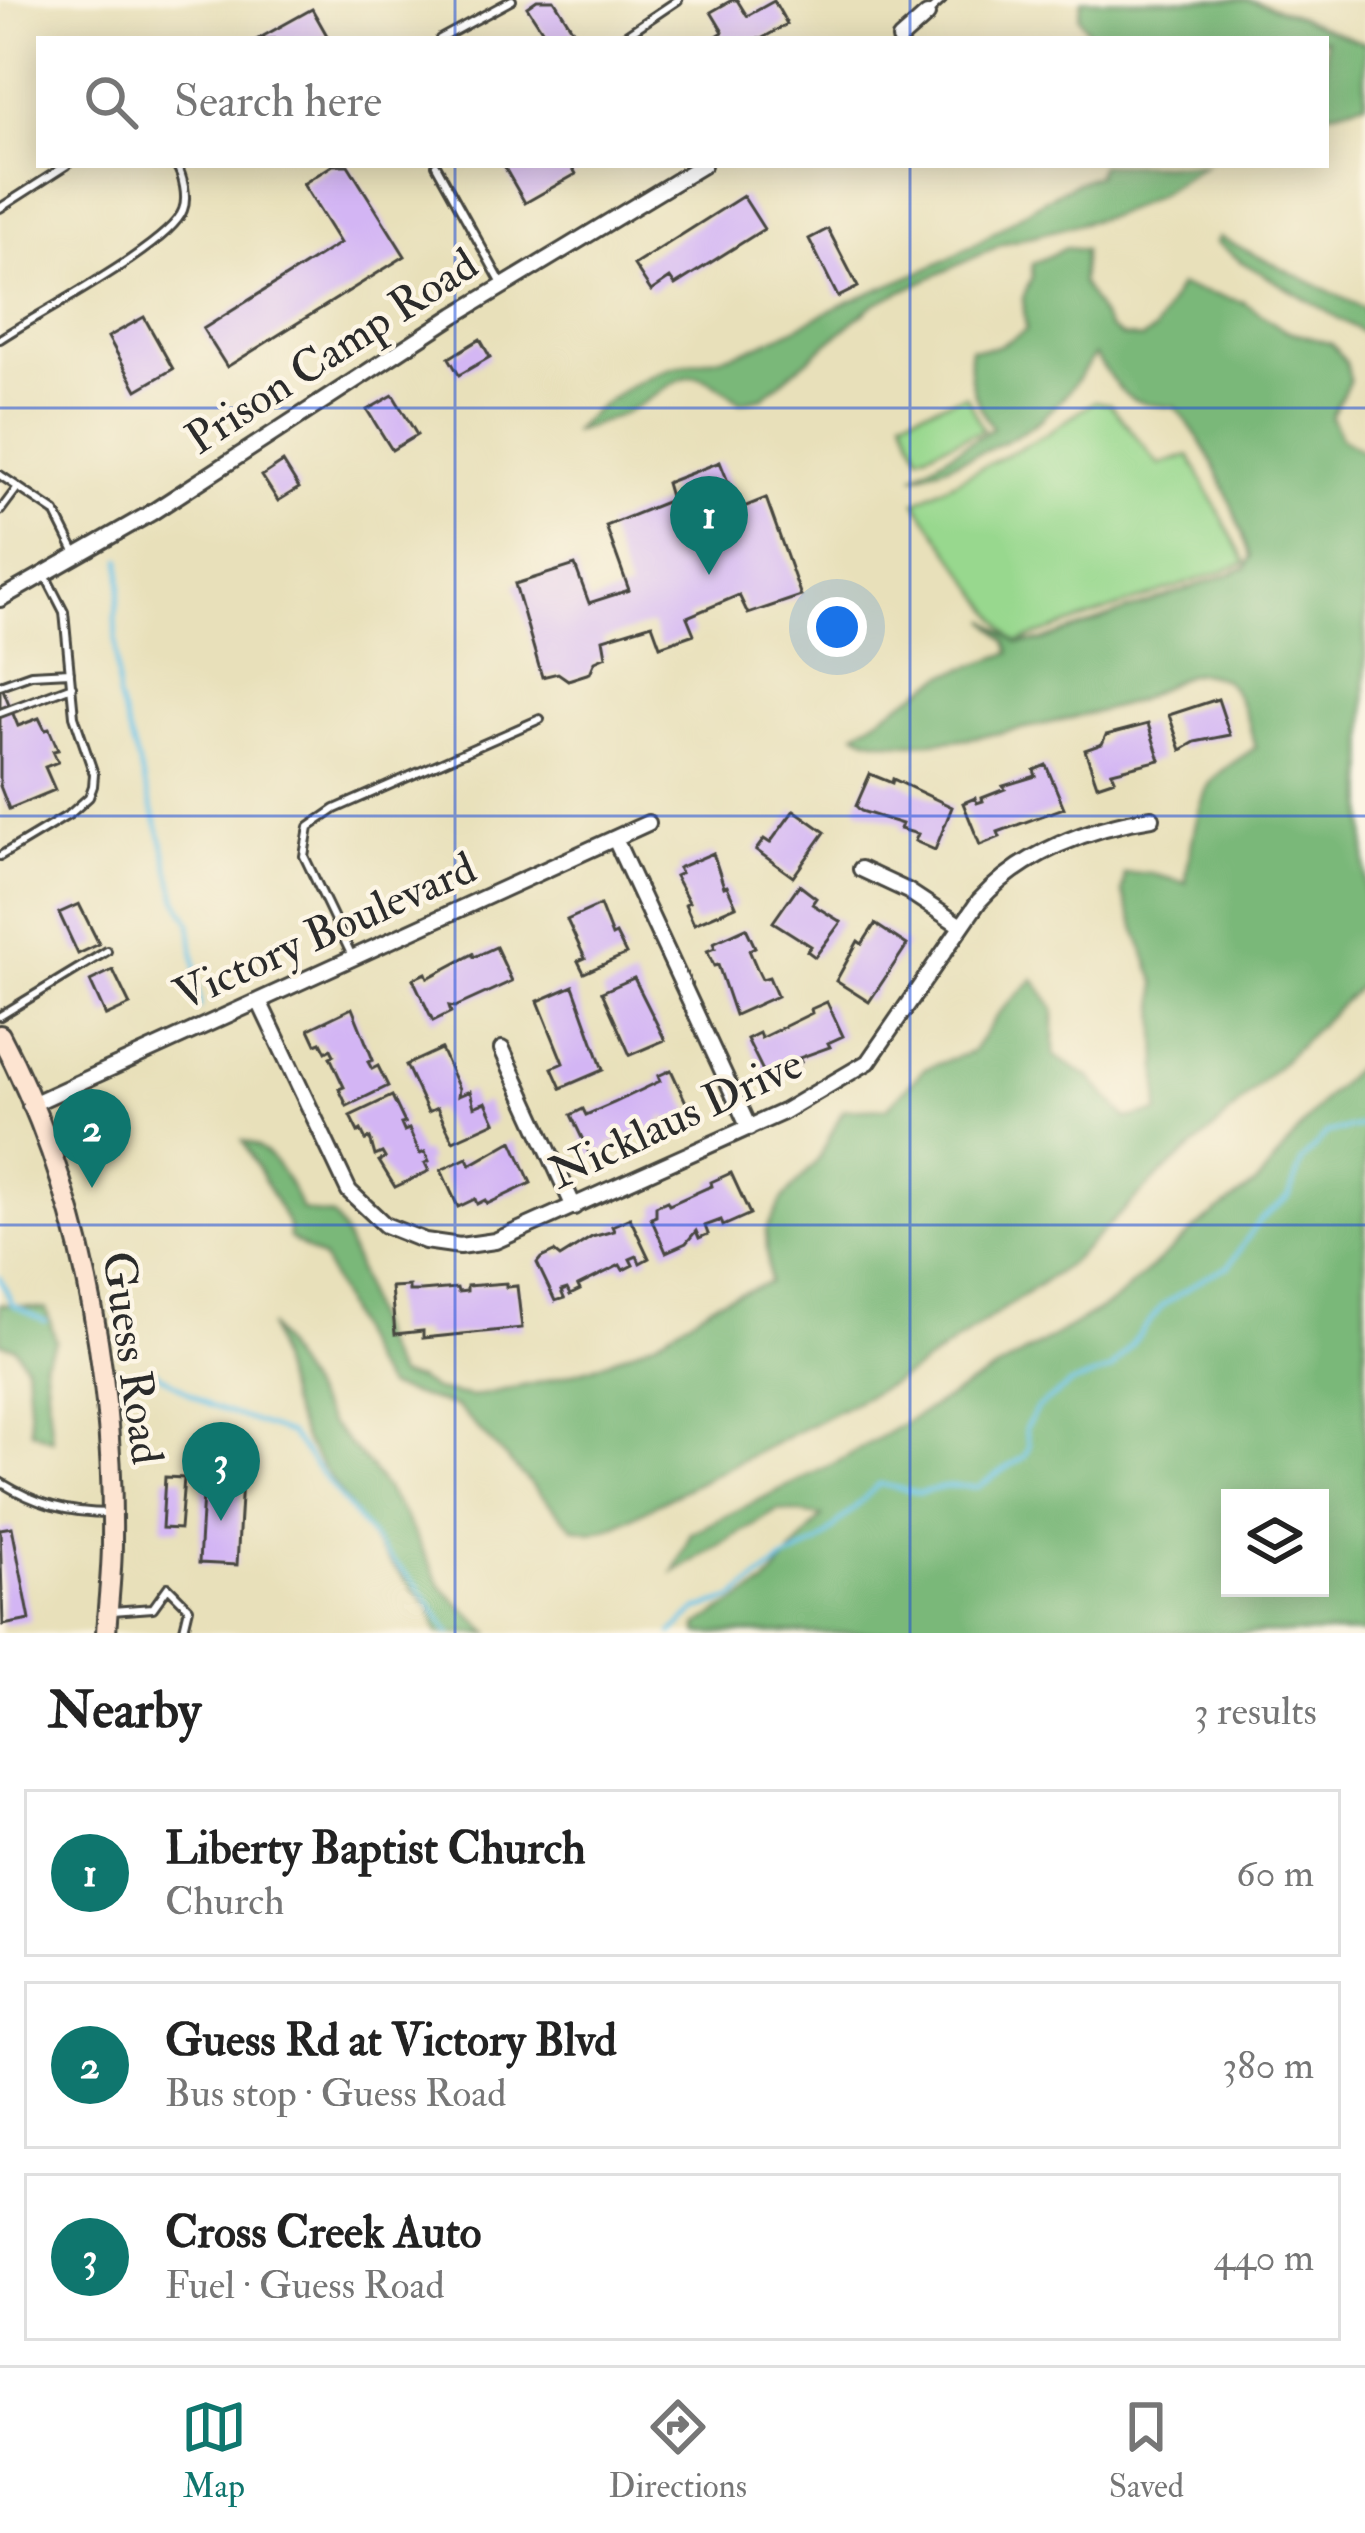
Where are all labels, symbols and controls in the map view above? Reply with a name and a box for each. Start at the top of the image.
search box [36,36,1329,168]
icon: search [78,69,144,135]
text: Search here [174,74,382,130]
street label: Prison Camp Road [176,237,488,467]
pin: 1 [670,476,748,575]
your location [807,597,867,657]
street label: Victory Boulevard [165,840,485,1024]
street label: Nicklaus Drive [541,1036,811,1202]
pin: 2 [53,1089,131,1188]
street label: Guess Road [89,1248,175,1468]
pin: 3 [182,1422,260,1521]
map controls [1221,1489,1329,1597]
button: layers [1221,1489,1329,1597]
text: Nearby [48,1679,201,1743]
text: 3 results [1194,1687,1317,1736]
text: Liberty Baptist Church [165,1821,586,1877]
text: 1 [83,1849,97,1898]
text: 60 m [1236,1849,1314,1898]
text: Church [165,1877,284,1926]
text: Guess Rd at Victory Blvd [165,2013,617,2069]
text: 2 [80,2041,100,2090]
text: 380 m [1222,2041,1314,2090]
text: Bus stop · Guess Road [165,2069,506,2118]
text: Cross Creek Auto [165,2205,482,2261]
text: 3 [83,2233,97,2282]
text: 440 m [1213,2233,1314,2282]
text: Fuel · Guess Road [165,2261,445,2310]
tab: Map [181,2394,247,2507]
tab: Directions [609,2394,747,2507]
tab: Saved [1109,2394,1184,2507]

